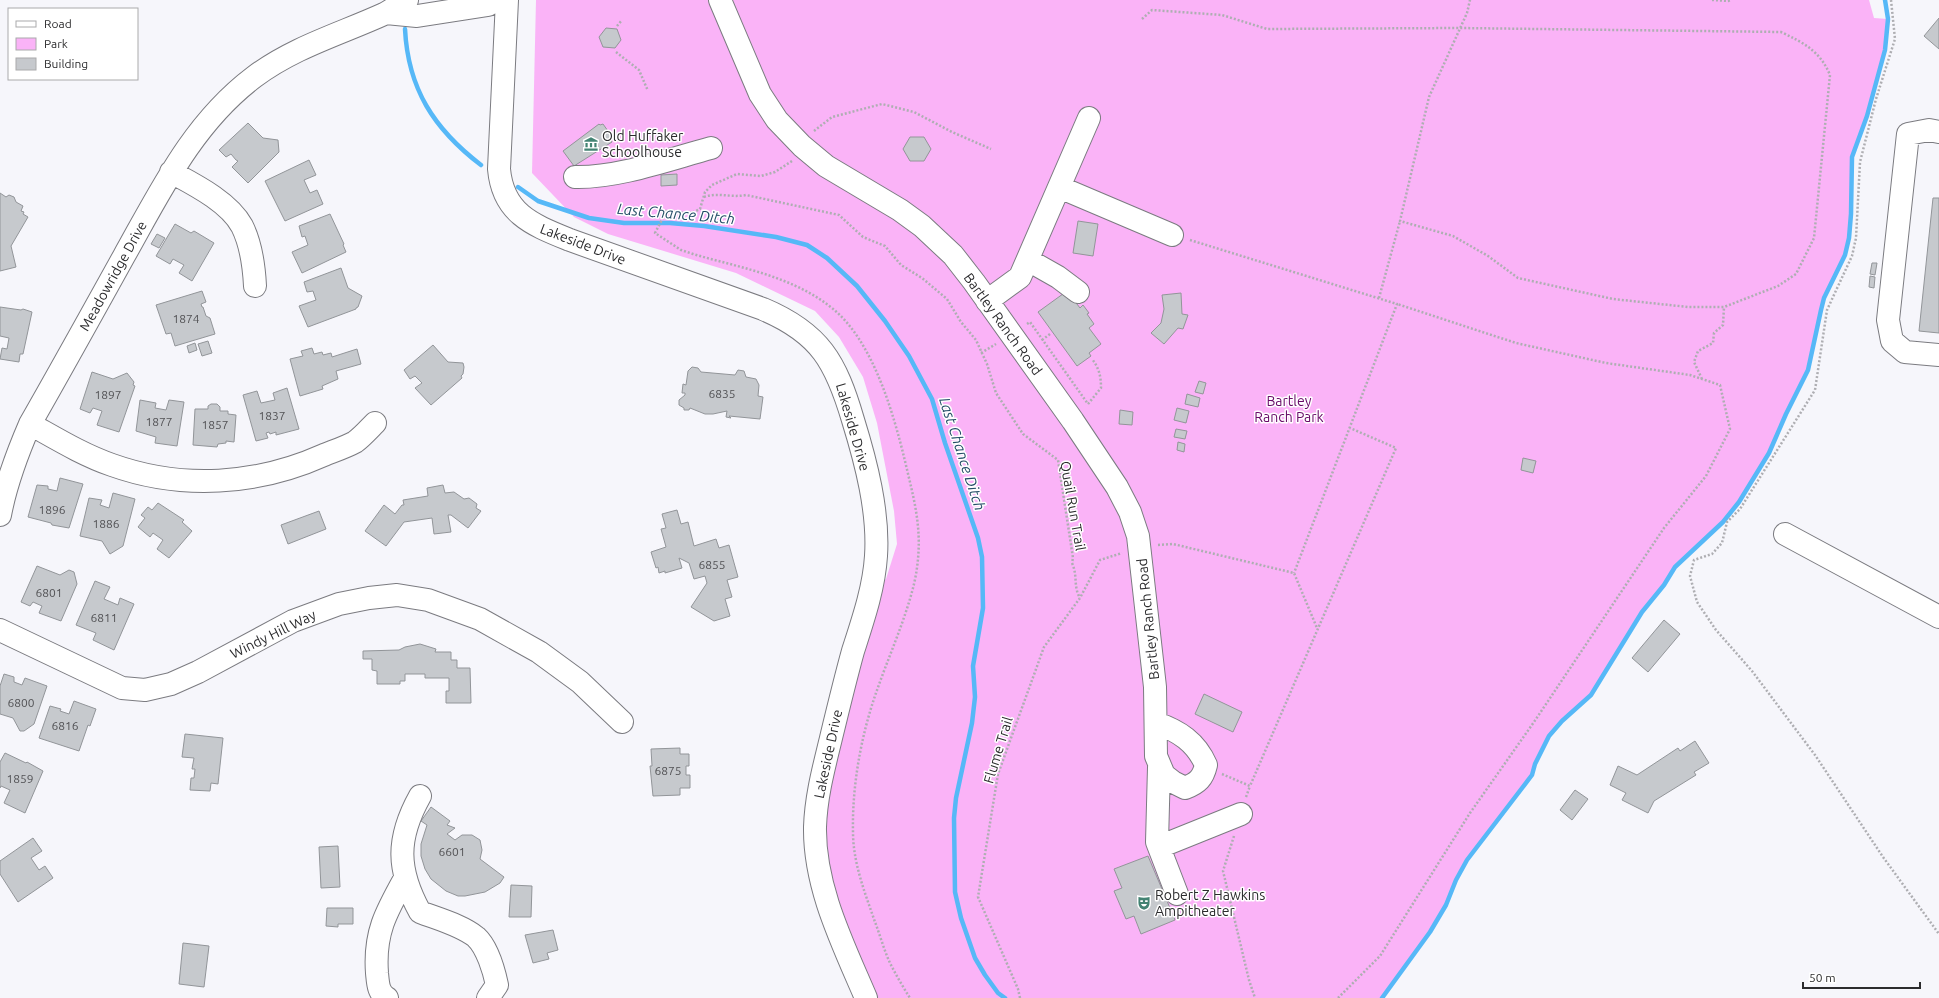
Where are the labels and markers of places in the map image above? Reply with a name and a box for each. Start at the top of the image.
place label: Old Huffaker Schoolhouse [602,128,684,160]
museum icon: Old Huffaker Schoolhouse [583,136,599,152]
place label: Robert Z Hawkins Ampitheater [1155,887,1265,919]
theatre icon: Robert Z Hawkins Ampitheater [1136,895,1152,911]

